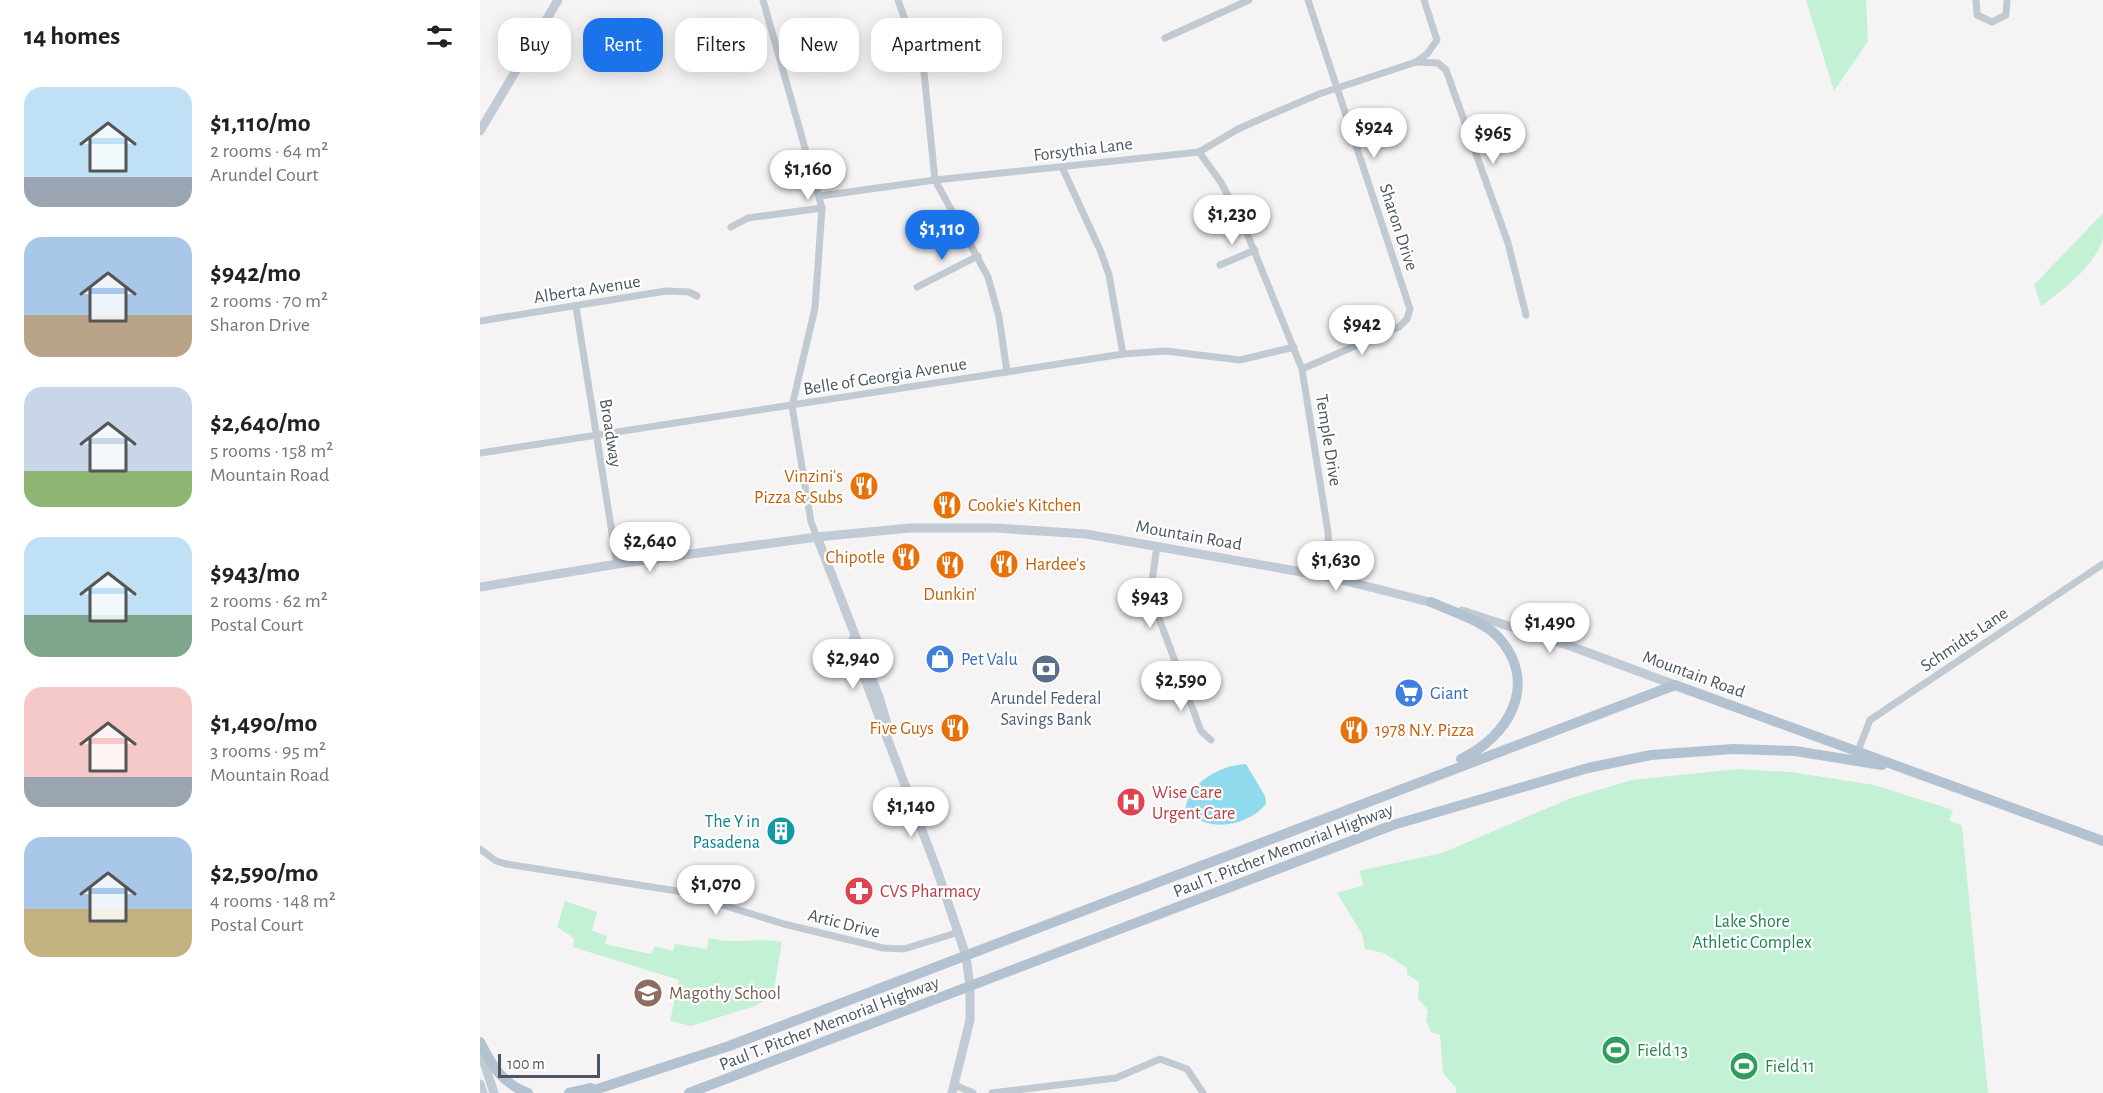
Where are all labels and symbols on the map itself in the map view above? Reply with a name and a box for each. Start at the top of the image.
pin: $924 [1338,108,1410,159]
pin: $965 [1457,114,1529,165]
street label: Forsythia Lane [1032,135,1134,165]
pin: $1,160 [759,150,857,201]
street label: Sharon Drive [1376,182,1421,273]
pin: $1,230 [1183,195,1281,246]
pin: $1,110 [893,210,991,261]
street label: Alberta Avenue [533,273,642,307]
pin: $942 [1326,305,1398,356]
street label: Belle of Georgia Avenue [802,355,968,399]
street label: Temple Drive [1312,393,1344,487]
street label: Broadway [596,398,624,469]
place label: Vinzini's Pizza & Subs [754,468,843,507]
restaurant icon: Vinzini's Pizza & Subs [848,470,880,502]
restaurant icon: Cookie's Kitchen [931,489,963,521]
place label: Cookie's Kitchen [968,497,1081,515]
street label: Mountain Road [1134,518,1243,554]
pin: $2,640 [601,522,699,573]
restaurant icon: Chipotle [890,541,922,573]
pin: $1,630 [1287,541,1385,592]
restaurant icon: Hardee's [988,548,1020,580]
place label: Chipotle [825,549,885,567]
restaurant icon: Dunkin' [934,549,966,581]
place label: Hardee's [1025,556,1086,574]
pin: $943 [1114,578,1186,629]
place label: Dunkin' [923,586,977,604]
pin: $1,490 [1501,603,1599,654]
street label: Schmidts Lane [1918,604,2011,676]
pin: $2,940 [804,639,902,690]
shop icon: Pet Valu [924,643,956,675]
street label: Mountain Road [1640,648,1747,702]
place label: Pet Valu [961,651,1018,669]
bank icon: Arundel Federal Savings Bank [1030,653,1062,685]
pin: $2,590 [1132,661,1230,712]
supermarket icon: Giant [1393,677,1425,709]
place label: Giant [1430,685,1469,703]
place label: Arundel Federal Savings Bank [991,690,1101,729]
restaurant icon: Five Guys [939,712,971,744]
restaurant icon: 1978 N.Y. Pizza [1338,714,1370,746]
place label: Five Guys [869,720,934,738]
place label: 1978 N.Y. Pizza [1375,722,1474,740]
place label: Wise Care Urgent Care [1152,784,1235,823]
hospital icon: Wise Care Urgent Care [1115,786,1147,818]
pin: $1,140 [862,787,960,838]
street label: Paul T. Pitcher Memorial Highway [1171,800,1396,901]
place label: The Y in Pasadena [693,813,760,852]
building icon: The Y in Pasadena [765,815,797,847]
pin: $1,070 [667,865,765,916]
pharmacy icon: CVS Pharmacy [843,875,875,907]
place label: CVS Pharmacy [880,883,981,901]
street label: Artic Drive [806,906,882,942]
park label: Lake Shore Athletic Complex [1692,913,1812,952]
street label: Paul T. Pitcher Memorial Highway [717,973,942,1074]
school or university icon: Magothy School [632,977,664,1009]
place label: Magothy School [669,985,781,1003]
sports icon: Field 13 [1600,1034,1632,1066]
place label: Field 13 [1637,1042,1688,1060]
sports icon: Field 11 [1728,1050,1760,1082]
scale bar [498,1051,600,1078]
place label: Field 11 [1765,1058,1815,1076]

